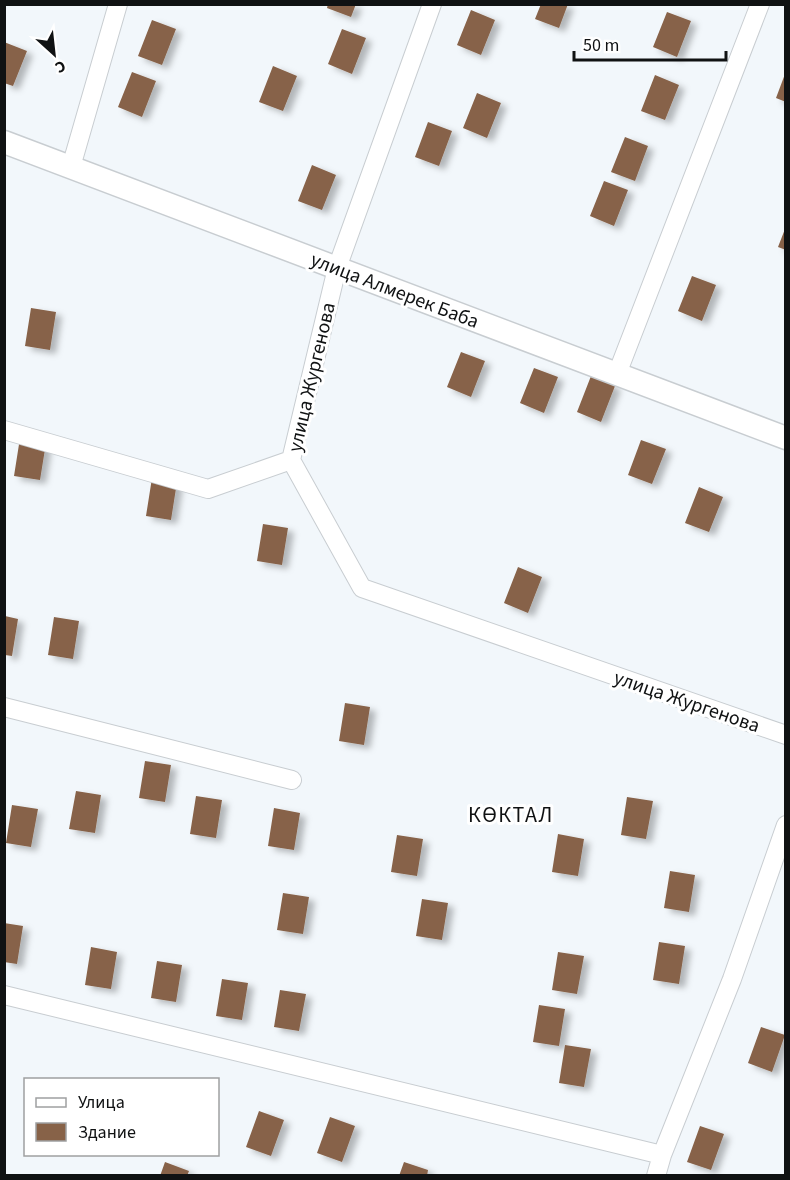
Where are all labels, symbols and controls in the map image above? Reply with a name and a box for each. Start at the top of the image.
north arrow [24,24,84,84]
scale bar [574,24,726,62]
text: 50 m [583,33,619,58]
text: С [51,55,69,78]
street label: улица Алмерек Баба [306,246,483,336]
street label: улица Жургенова [281,300,343,455]
street label: улица Жургенова [610,664,763,740]
district label: КӨКТАЛ [468,799,554,831]
legend [24,1078,219,1156]
text: Улица [78,1090,125,1115]
text: Здание [78,1120,136,1145]

